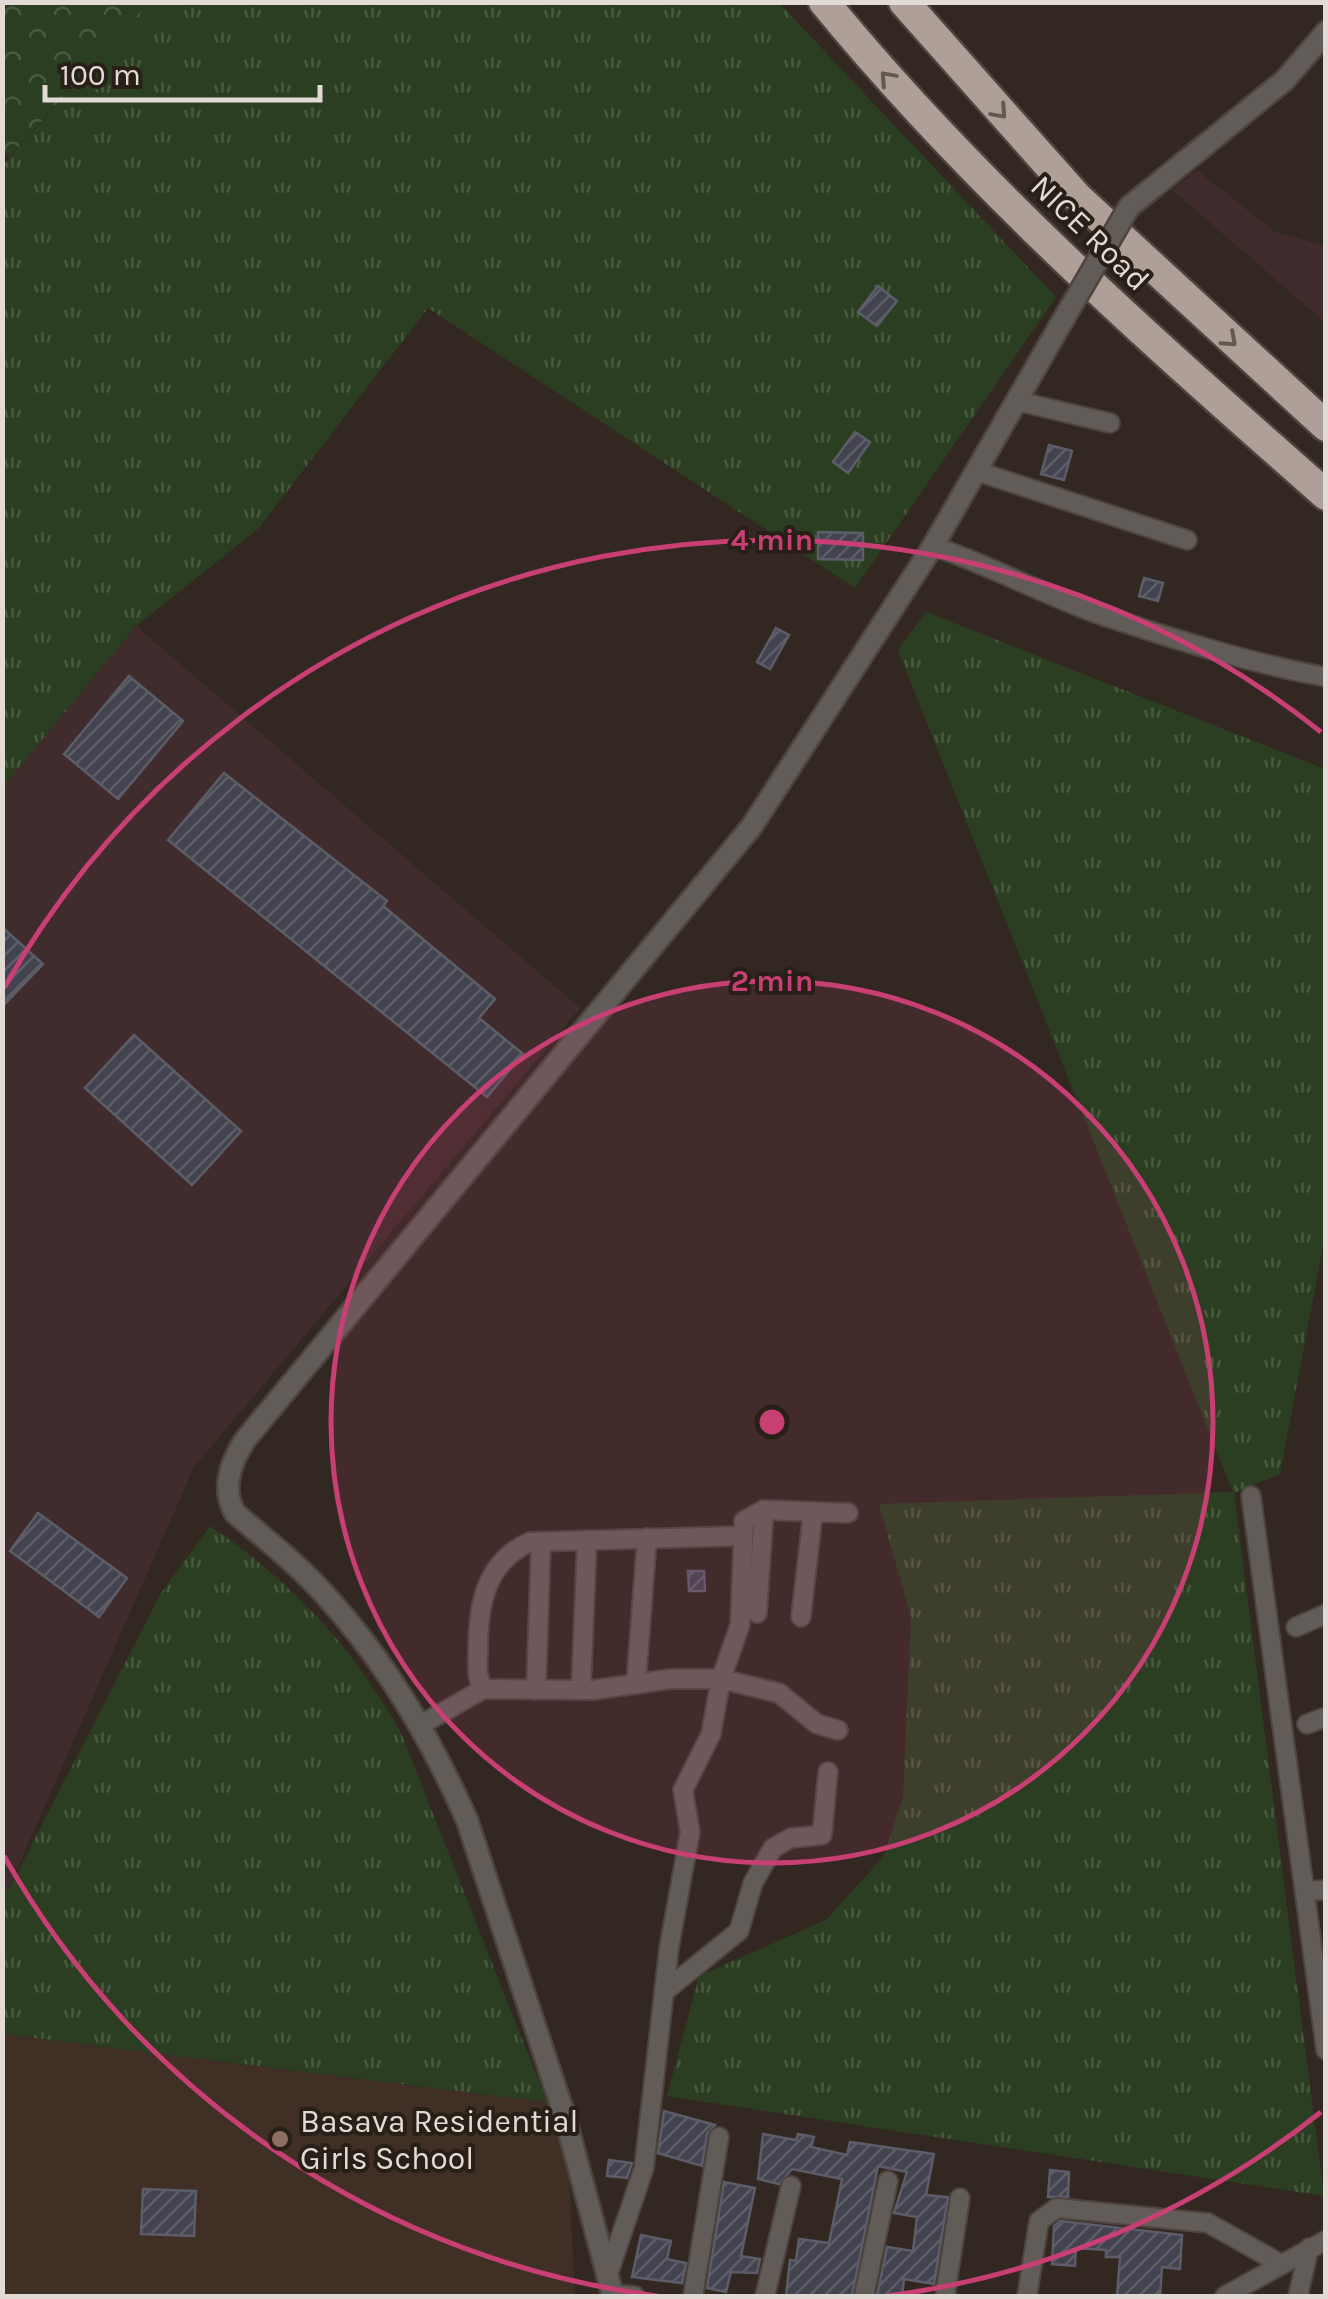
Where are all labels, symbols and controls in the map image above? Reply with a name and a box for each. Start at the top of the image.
scale bar [45,40,320,102]
text: 100 m [60,57,141,93]
one-way arrow [881,71,899,90]
one-way arrow [988,100,1006,118]
street label: NICE Road [1023,168,1157,298]
one-way arrow [1218,329,1237,347]
text: 4 min [731,522,813,558]
text: 2 min [731,963,813,999]
centre of rings [754,1404,790,1440]
place label: Basava Residential Girls School [300,2103,578,2177]
marker: Basava Residential Girls School [269,2128,291,2150]

